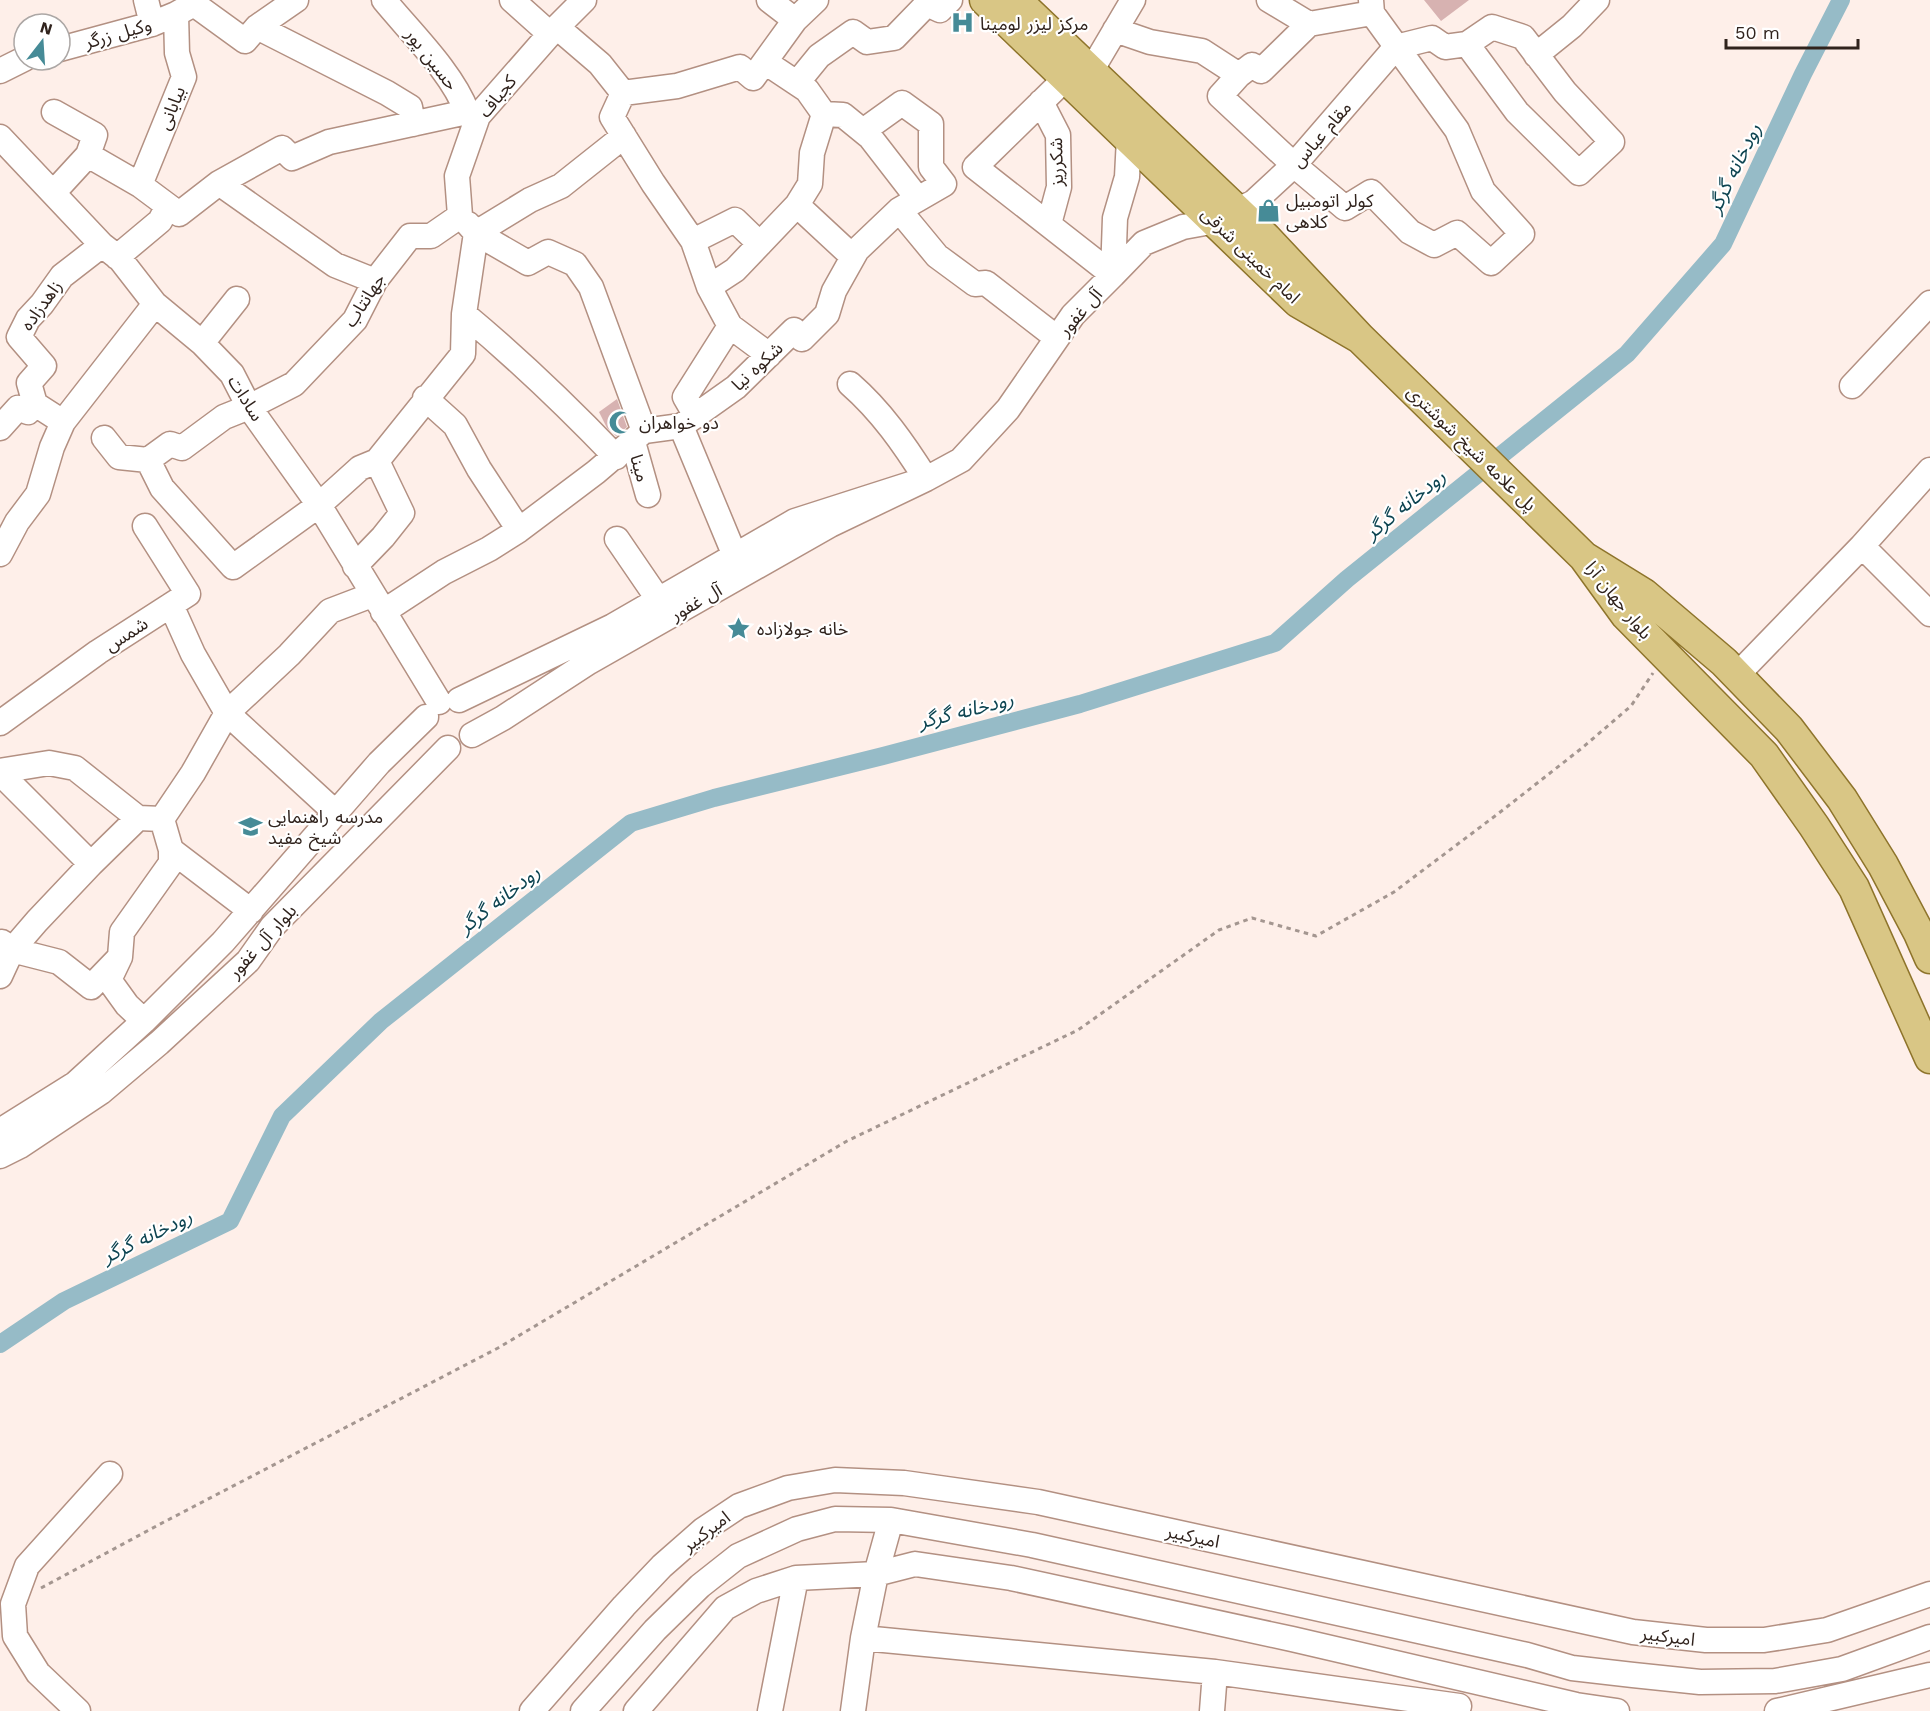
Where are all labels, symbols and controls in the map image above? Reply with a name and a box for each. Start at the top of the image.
hospital icon: مرکز لیزر لومینا [949,10,975,36]
north arrow [12,12,72,72]
scale bar [1726,12,1858,50]
street label: وکیل زرگر [81,13,154,54]
place label: مرکز لیزر لومینا [980,13,1089,35]
text: N [38,17,55,39]
text: 50 m [1735,22,1780,43]
street label: حسین پور [400,23,463,95]
street label: کجباف [474,70,521,121]
street label: بیابانی [153,83,190,133]
street label: مقام عباس [1287,97,1358,174]
water label: رودخانه گرگر [1701,119,1766,219]
street label: شکرریز [1045,137,1068,188]
place label: کولر اتومبیل کلاهی [1286,190,1374,233]
shop icon: کولر اتومبیل کلاهی [1255,197,1281,223]
street label: امام خمینی شرقی [1194,203,1305,310]
street label: جهانتاب [339,269,389,331]
street label: زاهدزاده [16,276,67,335]
street label: آل غفور [1053,283,1108,341]
street label: شکوه نیا [727,337,788,396]
street label: سادات [224,371,268,425]
street label: پل علامه شیخ شوشتری [1401,381,1541,517]
mosque icon: دو خواهران [608,409,634,435]
place label: دو خواهران [639,412,719,434]
street label: مینا [626,452,654,484]
water label: رودخانه گرگر [1358,464,1450,545]
street label: بلوار جهان آرا [1581,557,1657,644]
street label: آل غفور [666,579,727,626]
street label: شمس [100,612,152,657]
place icon: خانه جولازاده [726,615,752,641]
place label: خانه جولازاده [757,618,848,640]
water label: رودخانه گرگر [914,687,1016,734]
place label: مدرسه راهنمایی شیخ مفید [268,806,383,851]
school or university icon: مدرسه راهنمایی شیخ مفید [237,813,263,839]
water label: رودخانه گرگر [452,860,545,939]
street label: بلوار آل غفور [223,900,301,984]
water label: رودخانه گرگر [96,1204,196,1269]
street label: امیرکبیر [677,1506,735,1557]
street label: امیرکبیر [1163,1520,1222,1553]
street label: امیرکبیر [1639,1622,1696,1651]

